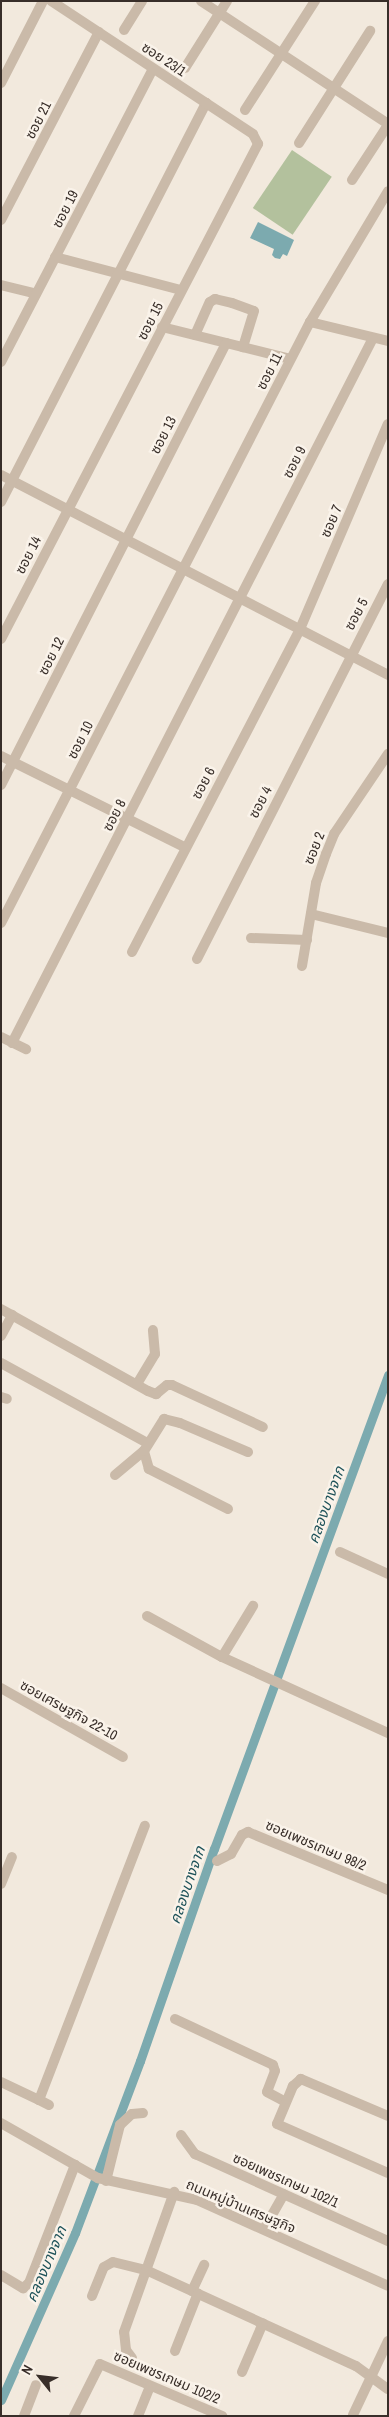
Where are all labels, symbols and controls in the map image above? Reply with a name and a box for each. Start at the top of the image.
street label: ซอย 23/1 [139,38,189,80]
street label: ซอย 21 [21,98,55,142]
street label: ซอย 19 [48,187,82,231]
street label: ซอย 15 [133,299,167,343]
street label: ซอย 11 [253,350,285,392]
street label: ซอย 13 [146,413,180,457]
street label: ซอย 9 [279,443,309,481]
street label: ซอย 7 [317,502,345,540]
street label: ซอย 14 [11,533,45,577]
street label: ซอย 5 [341,595,371,633]
street label: ซอย 12 [34,634,68,678]
street label: ซอย 10 [63,718,97,762]
street label: ซอย 6 [188,764,218,802]
street label: ซอย 4 [245,783,275,821]
street label: ซอย 8 [99,796,129,834]
street label: ซอย 2 [300,829,328,867]
water label: คลองบางจาก [304,1464,348,1546]
street label: ซอยเศรษฐกิจ 22-10 [17,1676,121,1744]
street label: ซอยเพชรเกษม 98/2 [263,1816,369,1874]
water label: คลองบางจาก [165,1844,209,1926]
street label: ซอยเพชรเกษม 102/1 [230,2149,342,2211]
street label: ถนนหมู่บ้านเศรษฐกิจ [184,2175,298,2237]
water label: คลองบางจาก [22,2223,70,2305]
street label: ซอยเพชรเกษม 102/2 [111,2347,223,2407]
north arrow [15,2352,65,2402]
text: N [17,2362,37,2378]

